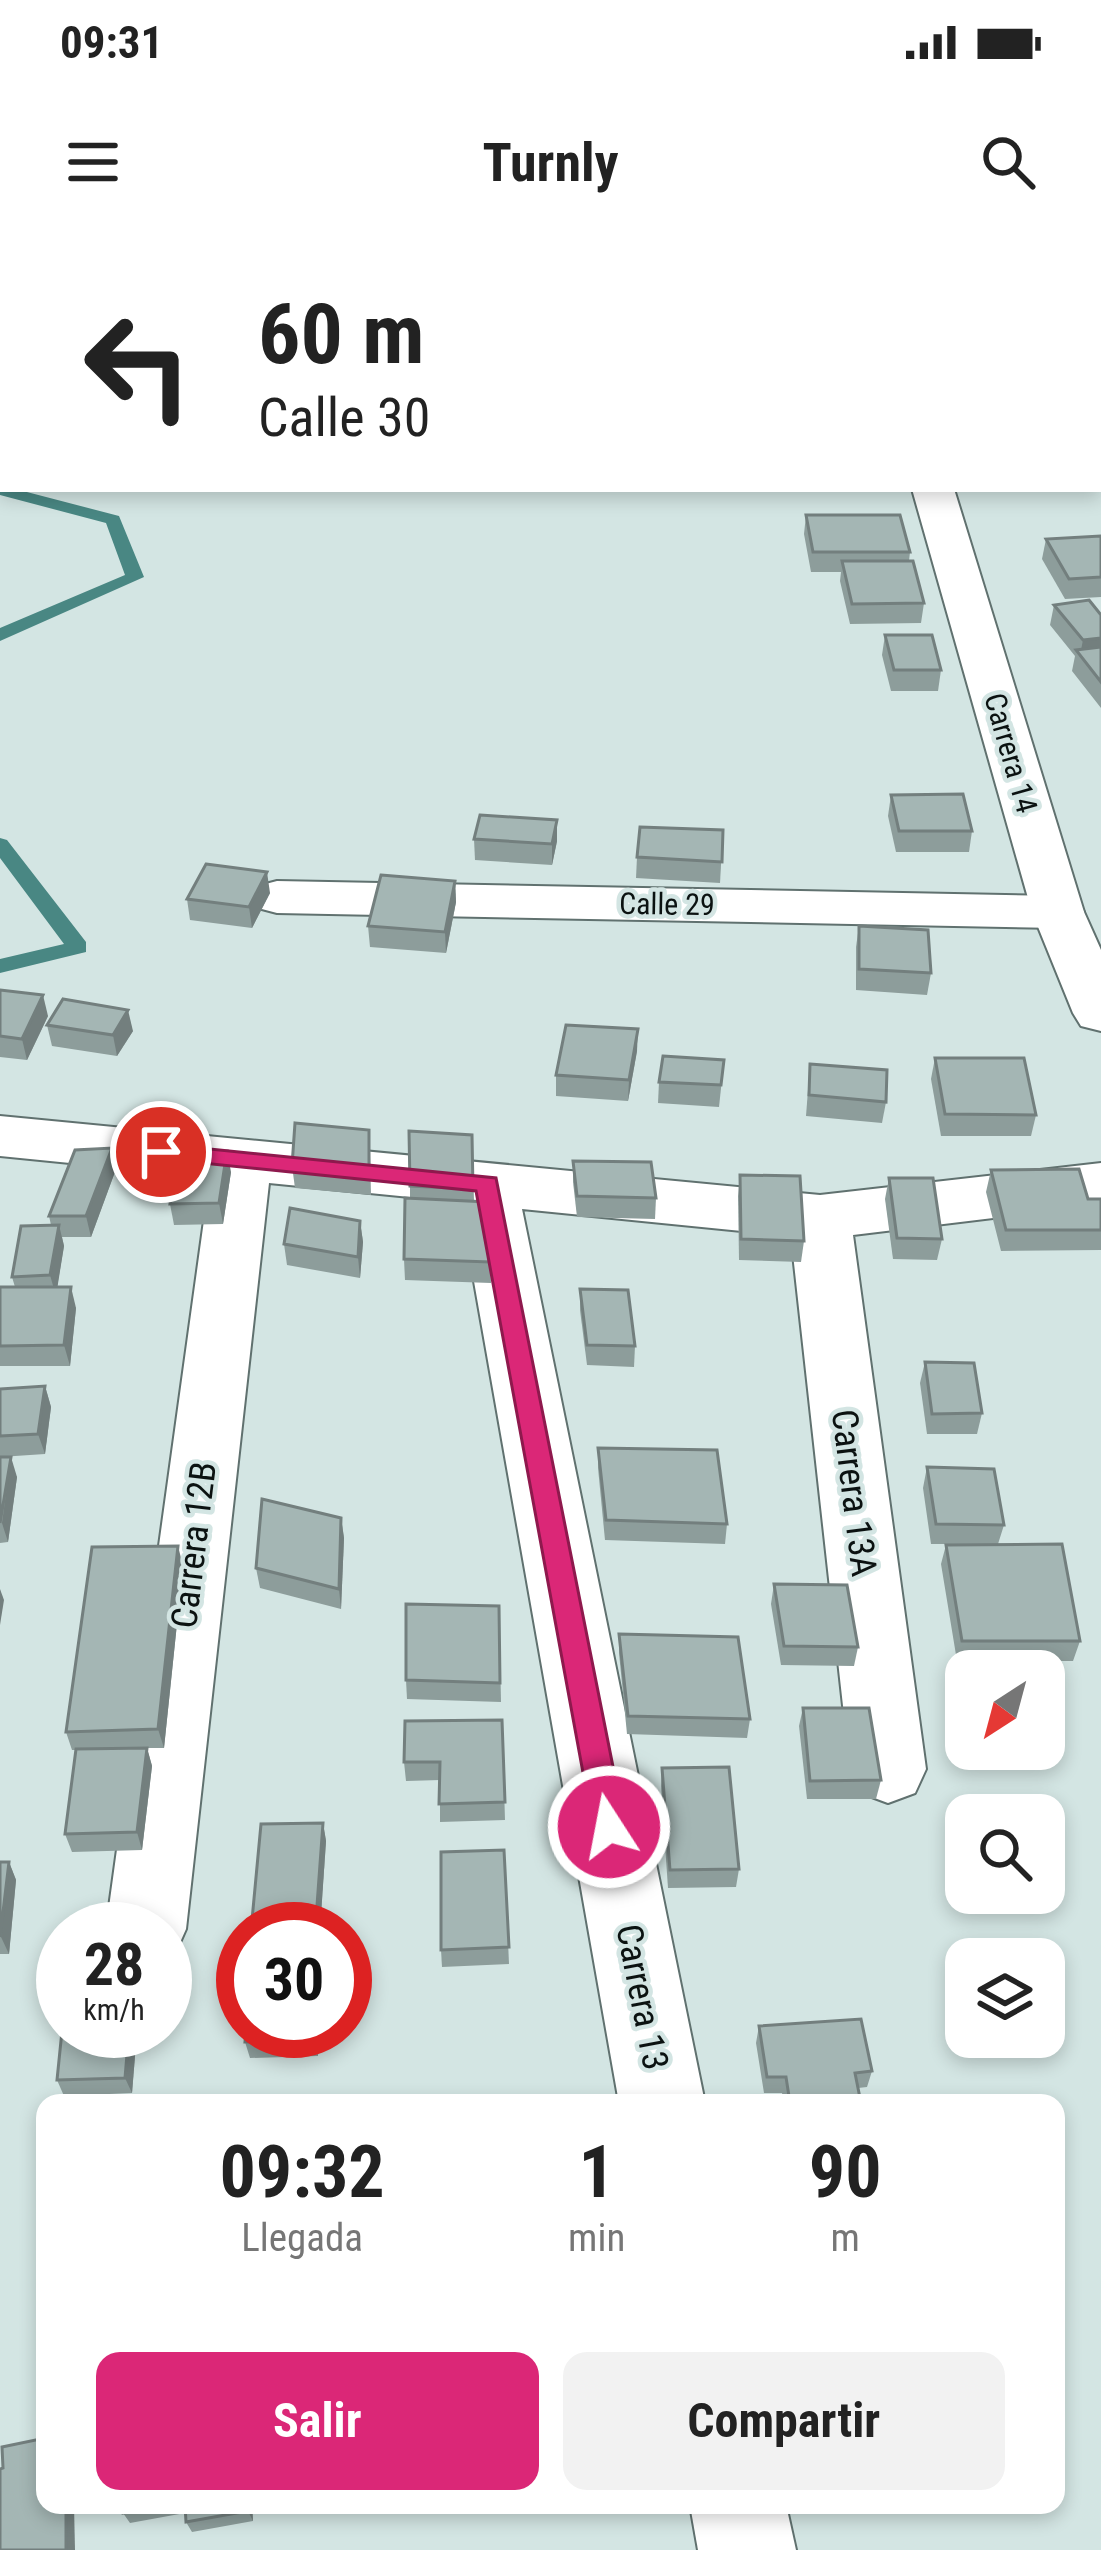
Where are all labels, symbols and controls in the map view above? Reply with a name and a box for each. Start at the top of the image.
text: 09:31 [60,16,163,69]
icon: menu [60,129,126,195]
icon: search [975,129,1041,195]
text: Turnly [482,131,619,194]
text: 60 m [258,285,425,384]
icon: left [60,288,216,444]
text: Calle 30 [258,386,430,449]
street label: Carrera 14 [977,689,1045,817]
street label: Calle 29 [619,886,715,922]
pin [110,1101,212,1203]
icon: arrive [128,1119,194,1185]
street label: Carrera 13A [823,1407,885,1579]
street label: Carrera 12B [163,1460,225,1630]
north arrow [945,1650,1065,1770]
map controls [945,1650,1065,2058]
position arrow [546,1764,672,1890]
button: search [945,1794,1065,1914]
speed limit sign: 30 [216,1902,372,2058]
street label: Carrera 13 [607,1921,677,2073]
text: 28 [84,1929,144,2000]
button: layers [945,1938,1065,2058]
text: km/h [83,1992,145,2027]
text: 09:32 [219,2130,385,2215]
text: 1 [579,2130,615,2215]
text: 90 [809,2130,882,2215]
text: Llegada [241,2215,363,2261]
text: min [568,2215,625,2261]
text: m [830,2215,860,2261]
button: Salir [96,2352,539,2490]
button: Compartir [563,2352,1005,2490]

